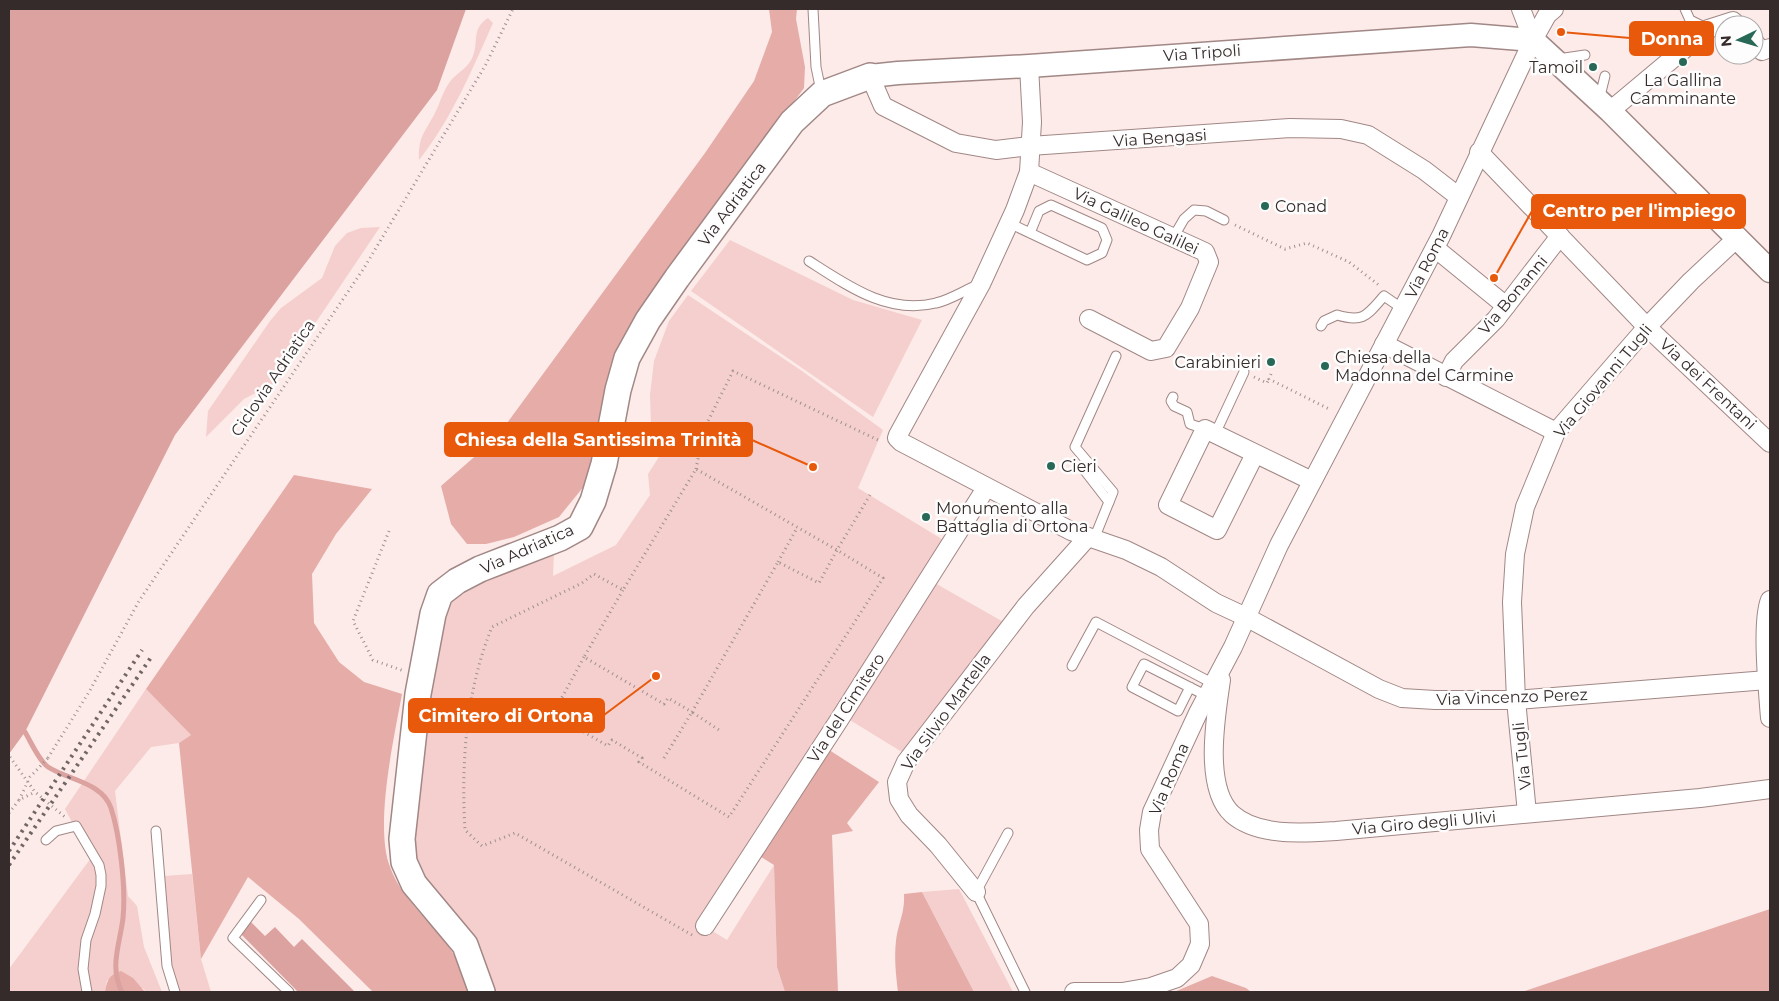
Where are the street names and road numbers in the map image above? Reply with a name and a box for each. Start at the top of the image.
street label: Via Tripoli [1162,41,1242,65]
street label: Via Bengasi [1113,125,1207,151]
street label: Via Adriatica [694,158,770,250]
street label: Via Galileo Galilei [1070,184,1202,258]
street label: Via Roma [1401,224,1453,302]
street label: Via Bonanni [1475,252,1551,338]
street label: Ciclovia Adriatica [227,316,319,440]
street label: Via Giovanni Tugli [1550,320,1656,442]
street label: Via dei Frentani [1656,334,1760,434]
street label: Via Adriatica [477,520,577,578]
street label: Via del Cimitero [804,650,888,766]
street label: Via Silvio Martella [897,650,995,774]
street label: Via Vincenzo Perez [1436,685,1588,709]
street label: Via Tugli [1509,721,1535,791]
street label: Via Roma [1145,740,1193,818]
street label: Via Giro degli Ulivi [1351,807,1497,839]

